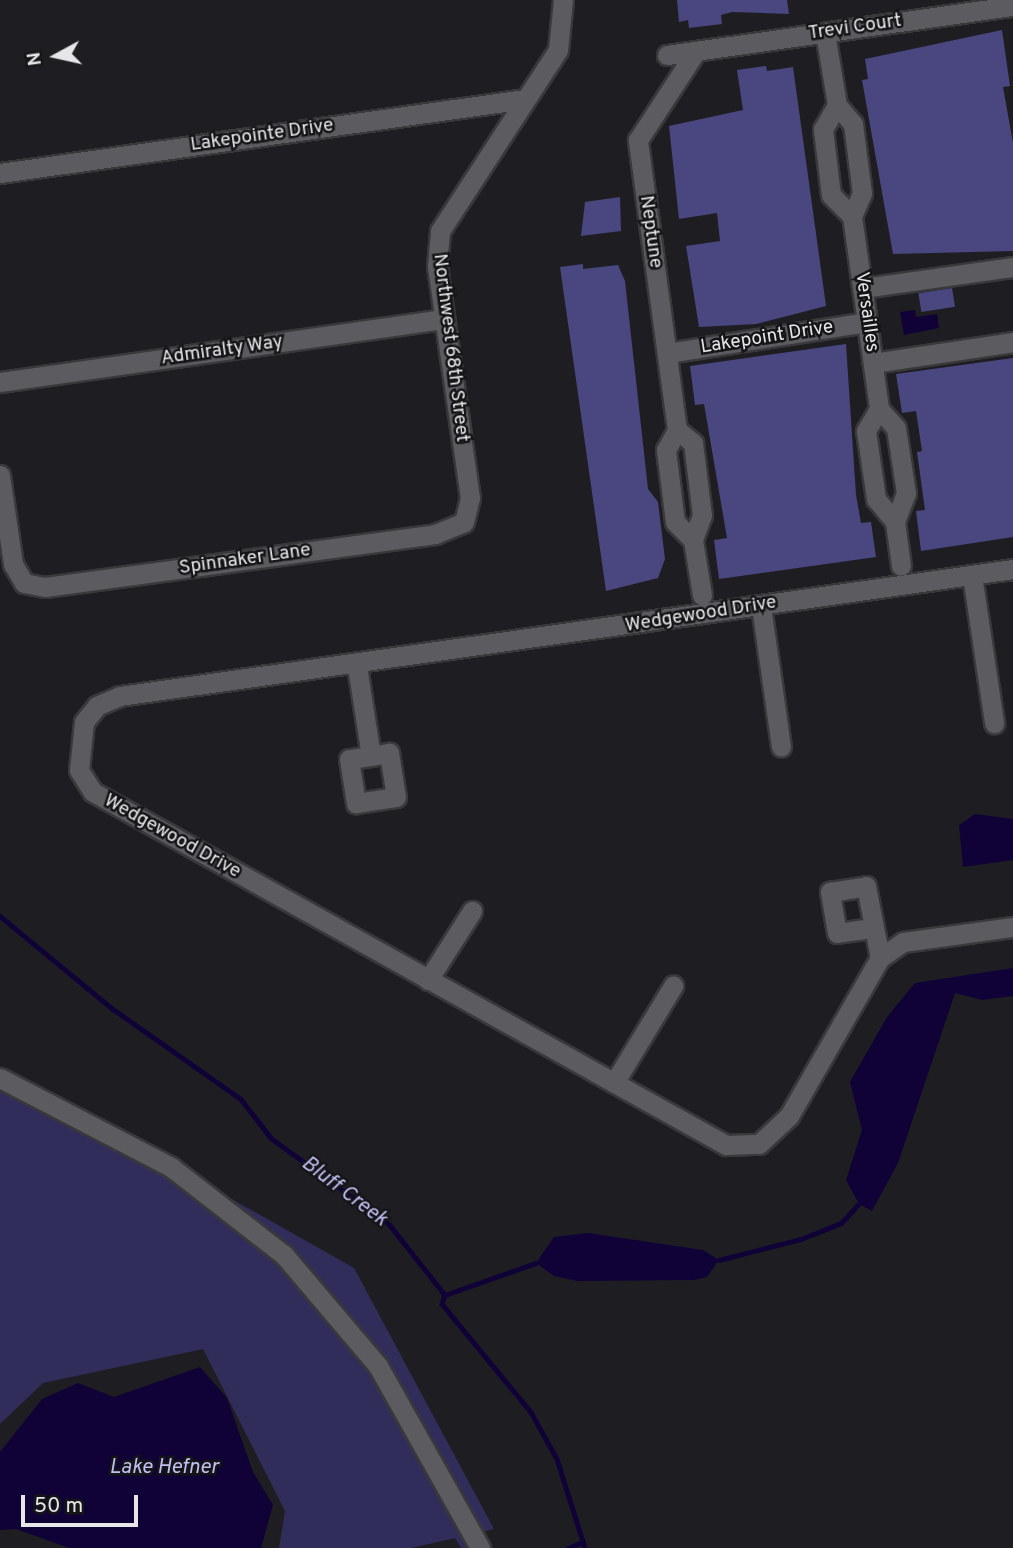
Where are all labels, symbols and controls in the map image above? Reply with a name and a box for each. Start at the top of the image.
street label: Trevi Court [807,10,903,46]
north arrow [21,21,91,91]
text: N [22,50,48,67]
street label: Lakepointe Drive [189,115,335,157]
street label: Neptune [634,194,666,270]
street label: Northwest 68th Street [427,252,473,444]
street label: Versailles [849,270,883,354]
street label: Lakepoint Drive [699,316,835,360]
street label: Admiralty Way [159,331,285,371]
street label: Spinnaker Lane [178,539,312,581]
street label: Wedgewood Drive [624,592,778,638]
street label: Wedgewood Drive [100,790,244,884]
water label: Bluff Creek [296,1151,392,1233]
water label: Lake Hefner [109,1455,219,1481]
scale bar [24,1482,142,1526]
text: 50 m [34,1493,83,1520]

